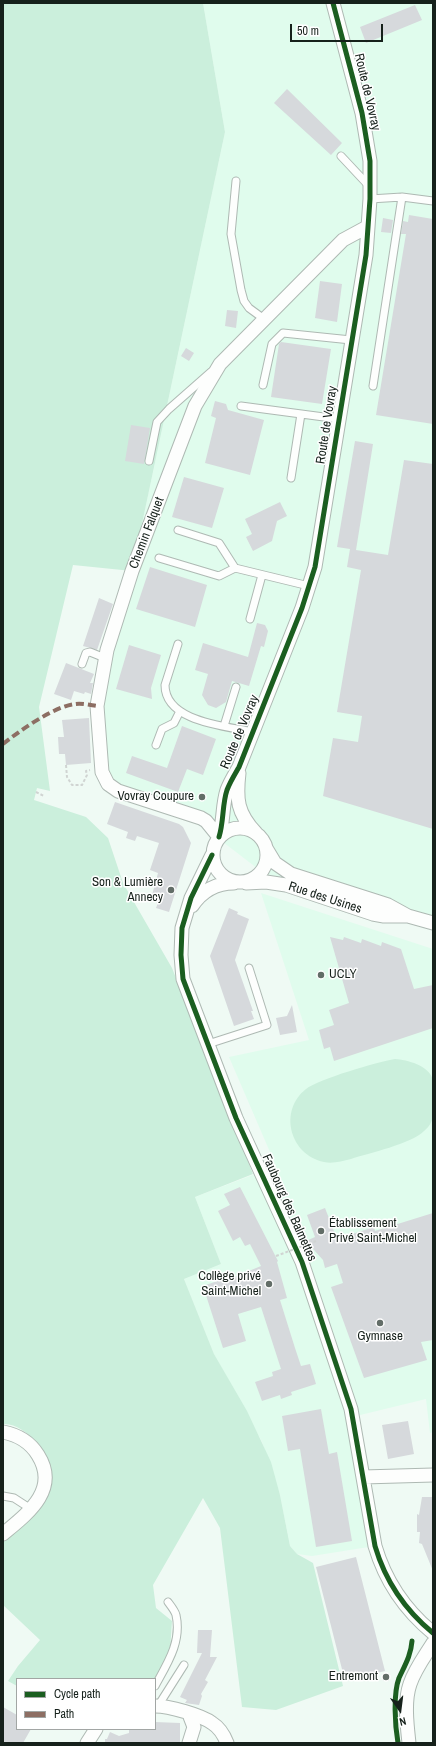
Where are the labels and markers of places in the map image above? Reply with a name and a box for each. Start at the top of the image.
place label: Vovray Coupure [118,789,194,805]
marker: Vovray Coupure [197,792,207,802]
place label: Son & Lumière Annecy [92,875,163,906]
marker: Son & Lumière Annecy [166,885,176,895]
place label: UCLY [329,967,357,983]
marker: UCLY [316,970,326,980]
place label: Établissement Privé Saint-Michel [329,1216,417,1247]
marker: Établissement Privé Saint-Michel [316,1226,326,1236]
place label: Collège privé Saint-Michel [198,1269,261,1300]
marker: Collège privé Saint-Michel [264,1279,274,1289]
marker: Gymnase [375,1318,385,1328]
place label: Gymnase [357,1329,403,1345]
place label: Entremont [329,1669,378,1685]
marker: Entremont [381,1672,391,1682]

